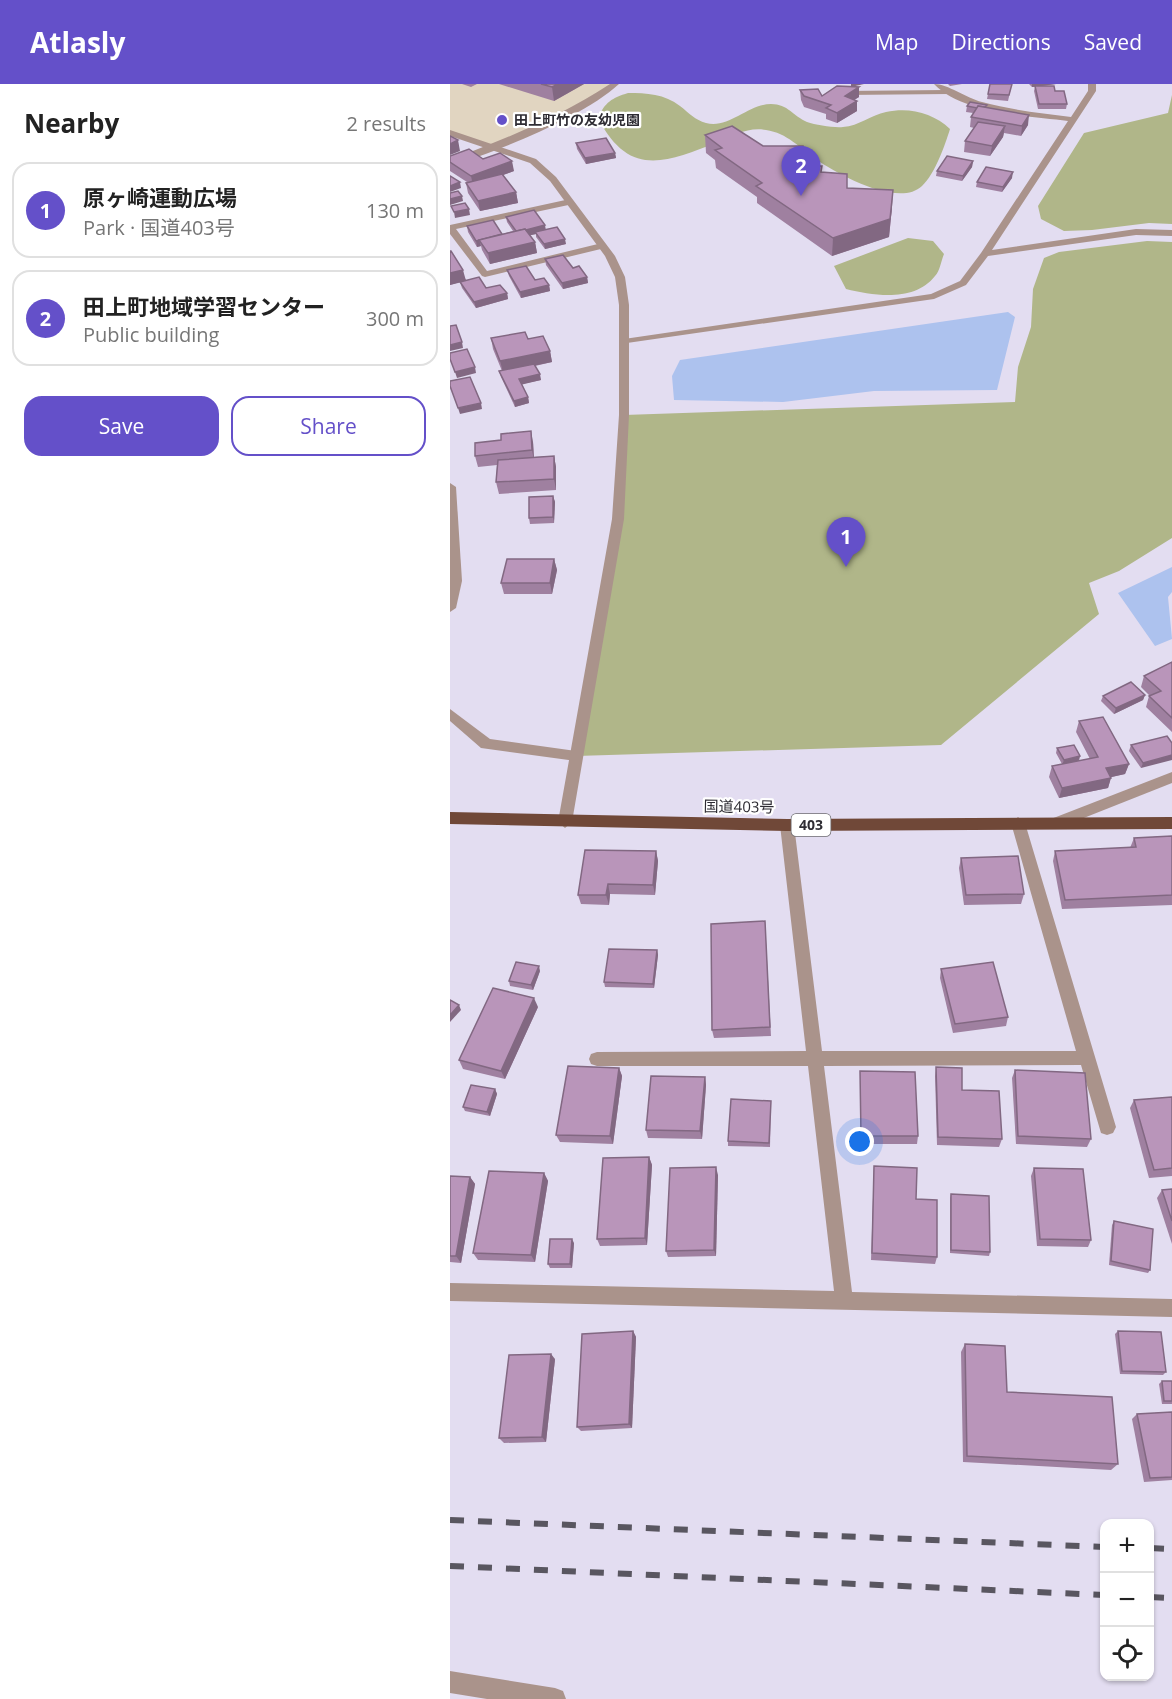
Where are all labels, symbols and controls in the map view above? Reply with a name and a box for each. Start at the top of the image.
text: Atlasly [30,23,125,61]
text: Map [875,28,918,56]
text: Directions [951,28,1051,56]
text: Saved [1084,28,1142,56]
text: Nearby [24,105,119,141]
text: 2 results [346,110,426,137]
place label: 田上町竹の友幼児園 [514,110,640,129]
marker: 田上町竹の友幼児園 [495,113,509,127]
pin: 2 [782,147,820,196]
text: 原ヶ崎運動広場 [83,182,237,212]
text: 1 [40,197,51,224]
text: 130 m [366,197,424,224]
text: Park · 国道403号 [83,214,235,241]
text: 田上町地域学習センター [83,291,325,321]
text: 2 [40,305,51,332]
text: 300 m [366,305,424,332]
text: Public building [83,321,219,348]
button: Save [24,396,219,456]
button: Share [231,396,426,456]
pin: 1 [826,518,866,567]
street label: 国道403号 [703,795,775,817]
road number: 403 [792,814,830,836]
your location [845,1127,874,1156]
map controls [1100,1519,1154,1681]
button: + [1100,1519,1154,1573]
button: − [1100,1573,1154,1627]
button: locate [1100,1627,1154,1681]

